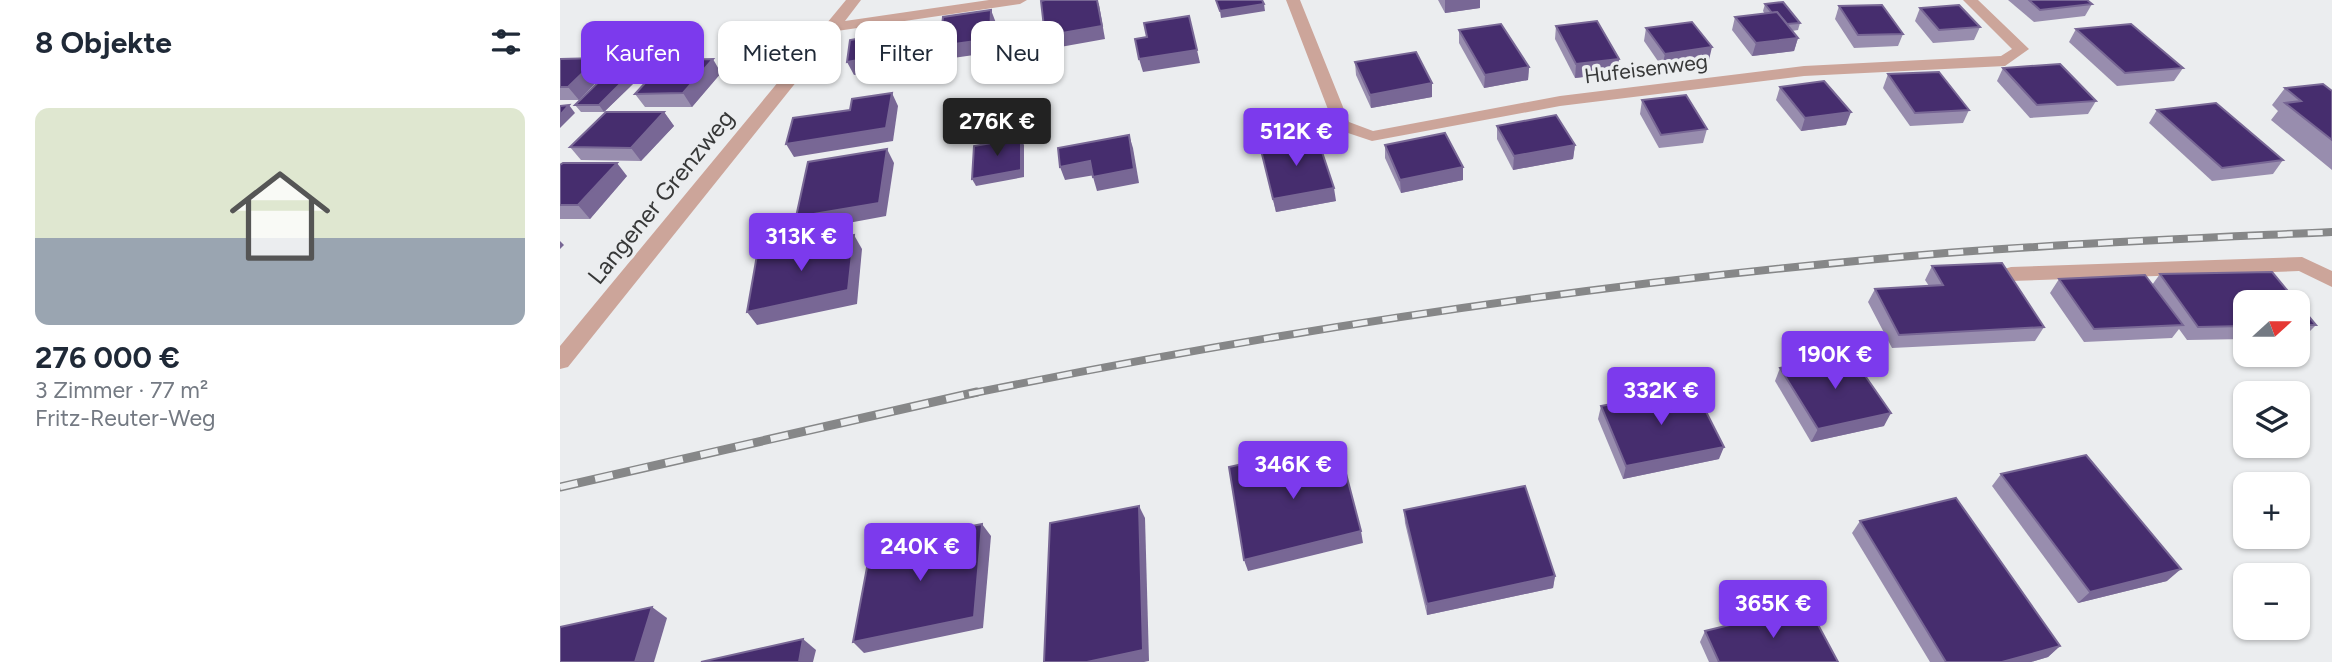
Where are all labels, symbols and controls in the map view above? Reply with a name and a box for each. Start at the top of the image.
chip: Kaufen [581,21,704,84]
chip: Mieten [718,21,841,84]
chip: Filter [855,21,957,84]
chip: Neu [971,21,1064,84]
icon: filters [487,23,525,61]
text: 8 Objekte [35,24,172,61]
street label: Hufeisenweg [1583,49,1709,88]
pin: 276K € [940,99,1054,158]
street label: Langener Grenzweg [581,104,740,290]
text: 276K € [959,107,1035,135]
pin: 512K € [1239,108,1353,168]
text: 512K € [1259,117,1333,145]
icon: home [217,153,343,279]
pin: 313K € [744,214,858,273]
text: 313K € [765,222,837,250]
north arrow [2233,290,2310,368]
map controls [2233,290,2310,640]
pin: 190K € [1778,332,1892,391]
text: 276 000 € [35,339,180,376]
text: 190K € [1798,340,1872,368]
pin: 332K € [1604,368,1718,427]
text: 3 Zimmer · 77 m² [35,376,208,404]
text: 332K € [1623,376,1699,404]
button: layers [2233,381,2310,458]
text: Fritz-Reuter-Weg [35,404,216,432]
pin: 346K € [1236,442,1350,501]
text: 346K € [1254,450,1332,478]
button: + [2233,472,2310,549]
pin: 240K € [863,524,977,583]
text: 240K € [880,532,960,560]
button: − [2233,563,2310,640]
pin: 365K € [1716,580,1830,640]
text: 365K € [1735,589,1811,617]

